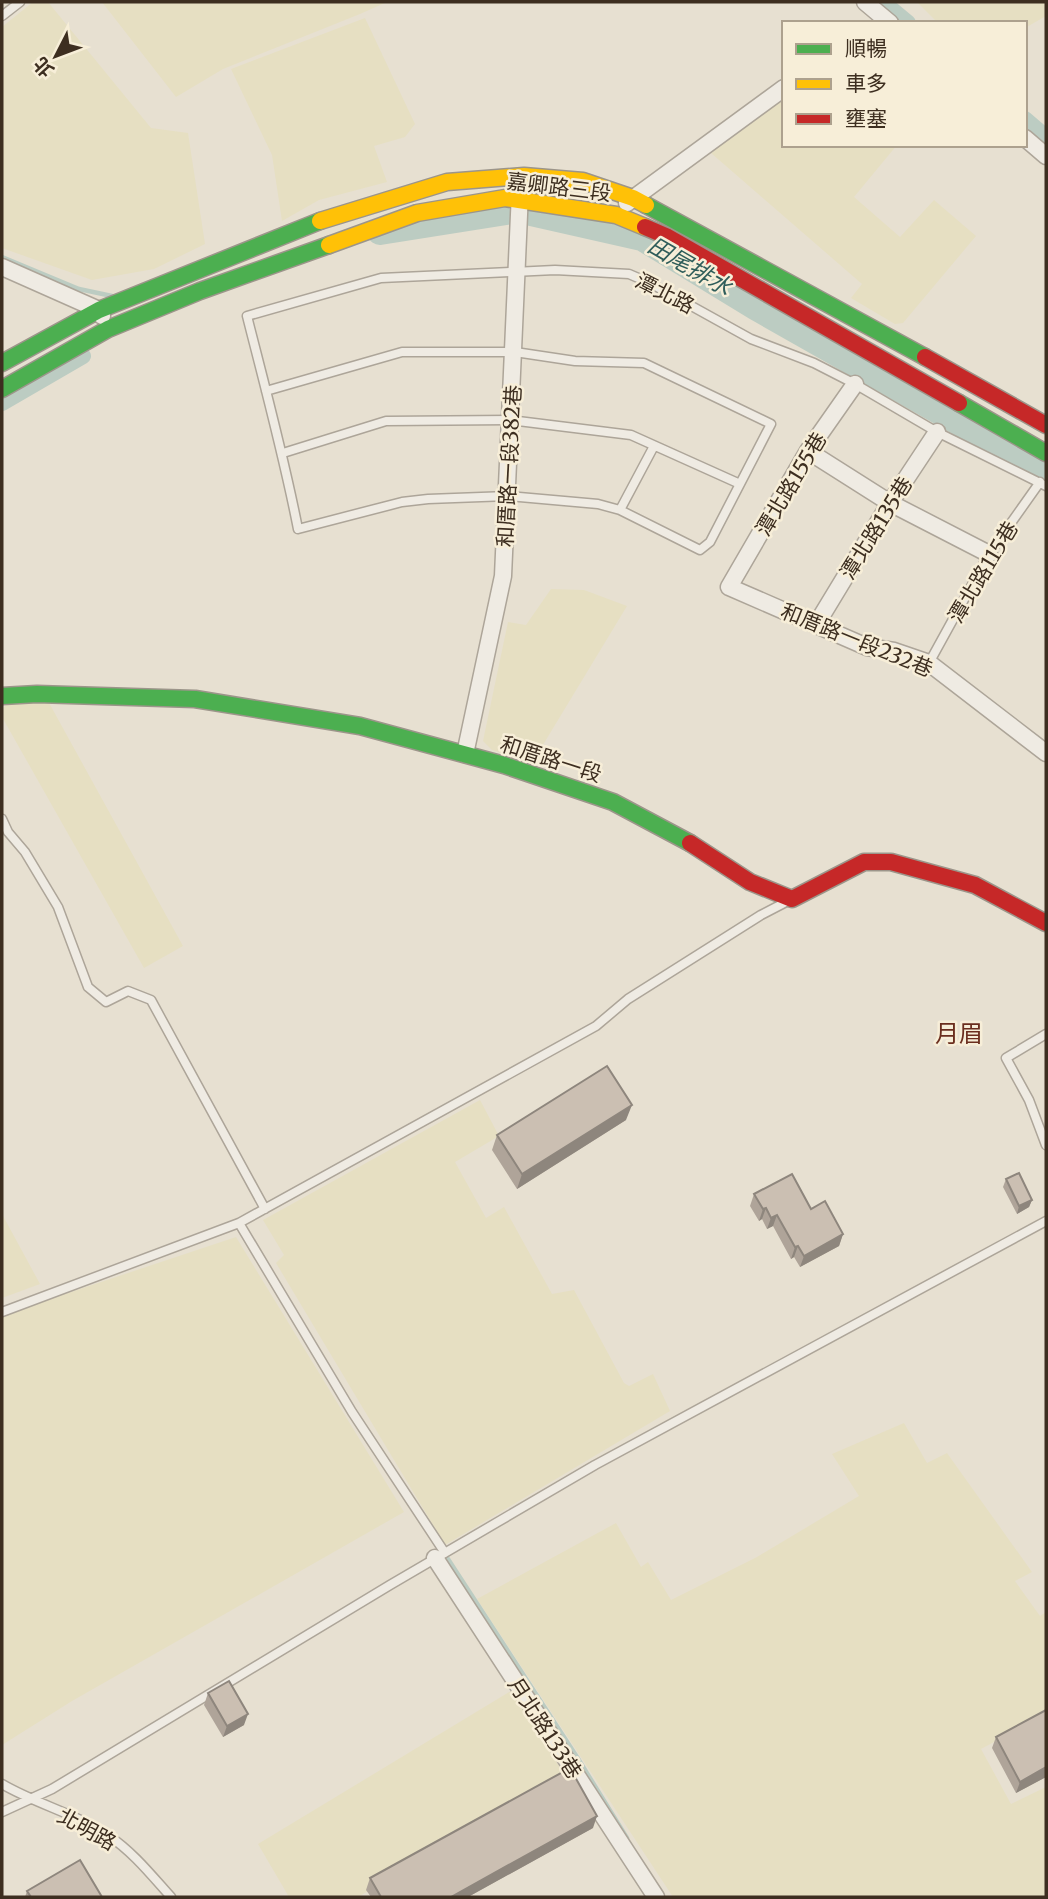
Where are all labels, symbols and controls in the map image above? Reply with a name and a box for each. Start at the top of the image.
north arrow [21,21,91,91]
legend [782,21,1027,147]
text: 順暢 [845,35,887,62]
text: 北 [28,52,59,82]
text: 車多 [845,70,887,97]
text: 壅塞 [845,105,887,132]
street label: 嘉卿路三段 [505,167,613,207]
water label: 田尾排水 [643,230,738,302]
street label: 潭北路 [631,267,699,319]
street label: 和厝路一段382巷 [491,384,527,548]
street label: 潭北路155巷 [749,427,833,541]
street label: 潭北路135巷 [834,472,918,584]
street label: 潭北路115巷 [942,516,1024,628]
street label: 和厝路一段232巷 [777,597,937,683]
street label: 和厝路一段 [497,730,605,788]
district label: 月眉 [935,1018,983,1049]
street label: 月北路133巷 [502,1672,588,1784]
street label: 北明路 [53,1802,121,1856]

